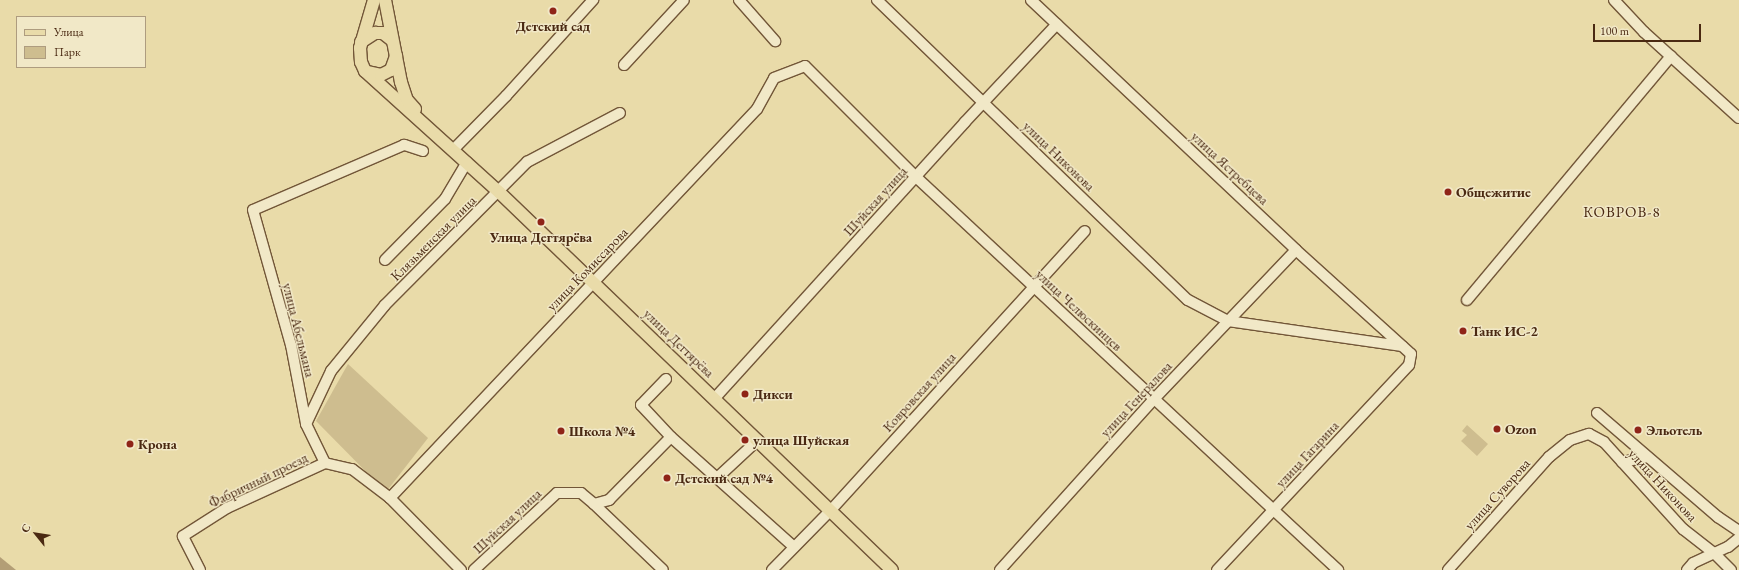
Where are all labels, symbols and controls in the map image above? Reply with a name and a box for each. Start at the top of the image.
marker: Детский сад [548,6,558,16]
legend [16,16,146,68]
scale bar [1595,16,1703,42]
place label: Детский сад [516,18,590,34]
text: 100 m [1600,23,1629,39]
text: Улица [54,24,84,40]
text: Парк [54,44,81,60]
street label: улица Никонова [1020,118,1098,194]
street label: улица Ястребцева [1188,128,1272,208]
street label: Шуйская улица [840,163,910,239]
place label: Общежитие [1456,184,1531,200]
marker: Общежитие [1443,187,1453,197]
street label: Клязьменская улица [387,192,479,284]
district label: КОВРОВ-8 [1583,203,1661,221]
marker: Улица Дегтярёва [536,217,546,227]
street label: улица Комиссарова [543,224,631,314]
place label: Улица Дегтярёва [490,229,592,245]
street label: улица Челюскинцев [1032,266,1126,354]
street label: улица Абельмана [279,281,319,379]
street label: улица Дегтярёва [640,305,718,381]
place label: Танк ИС-2 [1471,323,1538,339]
marker: Танк ИС-2 [1458,326,1468,336]
street label: Ковровская улица [879,349,959,435]
street label: улица Генералова [1097,358,1175,440]
place label: Дикси [753,386,793,402]
marker: Дикси [740,389,750,399]
street label: улица Гагарина [1272,417,1342,491]
place label: Ozon [1505,421,1537,437]
place label: Эльотель [1646,422,1702,438]
place label: Школа №4 [569,423,635,439]
marker: Ozon [1492,424,1502,434]
marker: Эльотель [1633,425,1643,435]
marker: Школа №4 [556,426,566,436]
place label: улица Шуйская [753,432,849,448]
marker: улица Шуйская [740,435,750,445]
place label: Крона [138,436,177,452]
marker: Крона [125,439,135,449]
street label: улица Никонова [1625,445,1701,525]
street label: Фабричный проезд [206,449,310,511]
street label: улица Суворова [1461,455,1533,533]
place label: Детский сад №4 [675,470,773,486]
marker: Детский сад №4 [662,473,672,483]
street label: Шуйская улица [469,485,545,557]
north arrow [16,514,56,554]
text: С [18,521,34,535]

